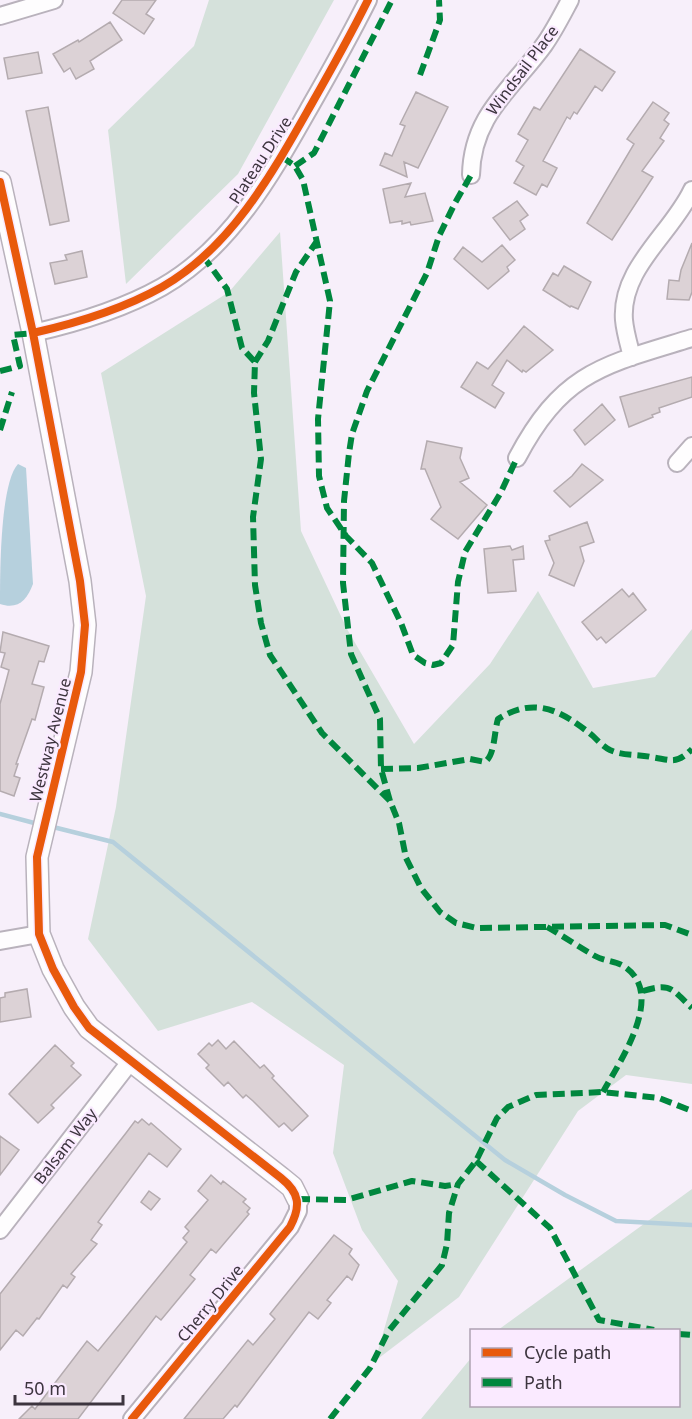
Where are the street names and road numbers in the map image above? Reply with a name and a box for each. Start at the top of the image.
street label: Windsail Place [481,21,563,119]
street label: Plateau Drive [223,112,297,208]
street label: Westway Avenue [24,676,76,804]
street label: Balsam Way [28,1103,102,1189]
street label: Cherry Drive [172,1259,248,1347]

